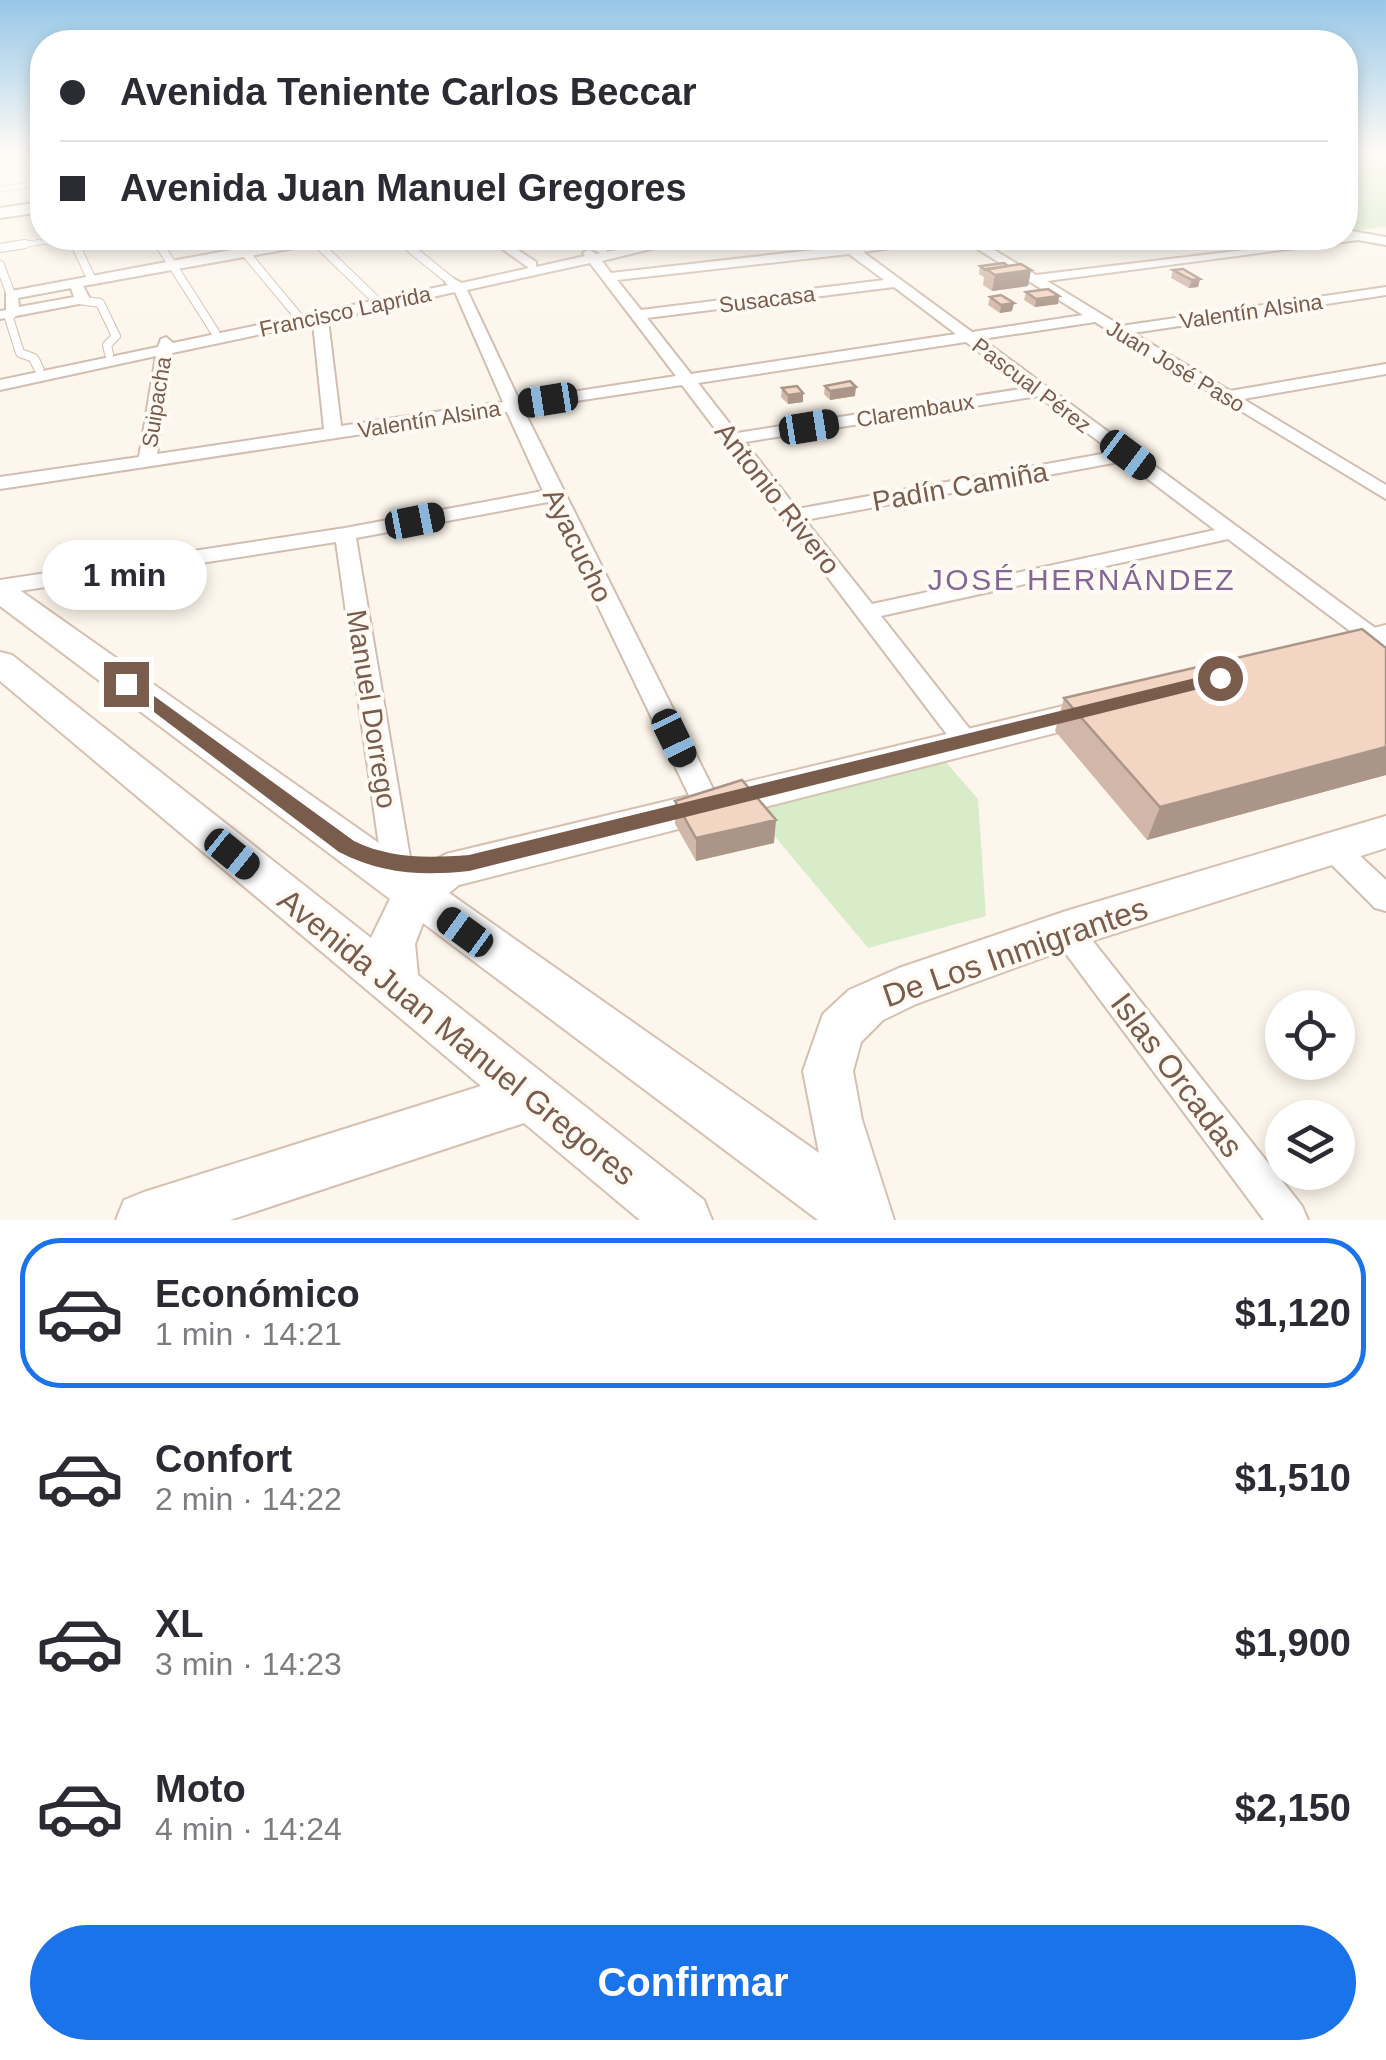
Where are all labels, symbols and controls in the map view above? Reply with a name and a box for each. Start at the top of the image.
text: Avenida Teniente Carlos Beccar [120,71,697,113]
text: Avenida Juan Manuel Gregores [120,167,687,209]
street label: Francisco Laprida [257,281,434,342]
street label: Susacasa [718,281,817,318]
street label: Valentín Alsina [1178,289,1325,334]
street label: Juan José Paso [1102,315,1249,417]
street label: Pascual Pérez [968,333,1096,438]
street label: Suipacha [137,354,176,449]
car [516,380,580,420]
street label: Clarembaux [855,389,976,432]
street label: Valentín Alsina [356,396,503,443]
car [777,407,841,447]
street label: Antonio Rivero [709,416,846,580]
car [1095,425,1161,485]
street label: Padín Camiña [870,456,1051,517]
street label: Ayacucho [537,483,618,607]
car [383,501,447,541]
callout: 1 min [44,539,208,609]
text: 1 min [83,557,166,593]
district label: JOSÉ HERNÁNDEZ [928,563,1236,596]
street label: Manuel Dorrego [340,607,403,811]
route start [1198,656,1243,701]
route end [104,662,149,707]
car [647,704,701,772]
car [199,823,265,885]
street label: Avenida Juan Manuel Gregores [271,882,643,1192]
street label: De Los Inmigrantes [878,890,1152,1014]
car [432,902,498,962]
street label: Islas Orcadas [1104,986,1250,1164]
map controls [1265,990,1355,1190]
button: locate [1265,990,1355,1080]
button: layers [1265,1100,1355,1190]
icon: car [35,1268,125,1358]
text: Económico [155,1273,360,1315]
text: $1,120 [1235,1292,1351,1334]
text: 1 min · 14:21 [155,1316,342,1352]
icon: car [35,1433,125,1523]
text: Confort [155,1438,292,1480]
text: $1,510 [1235,1457,1351,1499]
text: 2 min · 14:22 [155,1481,342,1517]
icon: car [35,1598,125,1688]
text: XL [155,1603,204,1645]
text: $1,900 [1235,1622,1351,1664]
text: 3 min · 14:23 [155,1646,342,1682]
icon: car [35,1763,125,1853]
text: Moto [155,1768,246,1810]
text: $2,150 [1235,1787,1351,1829]
text: 4 min · 14:24 [155,1811,342,1847]
button: Confirmar [30,1925,1356,2040]

